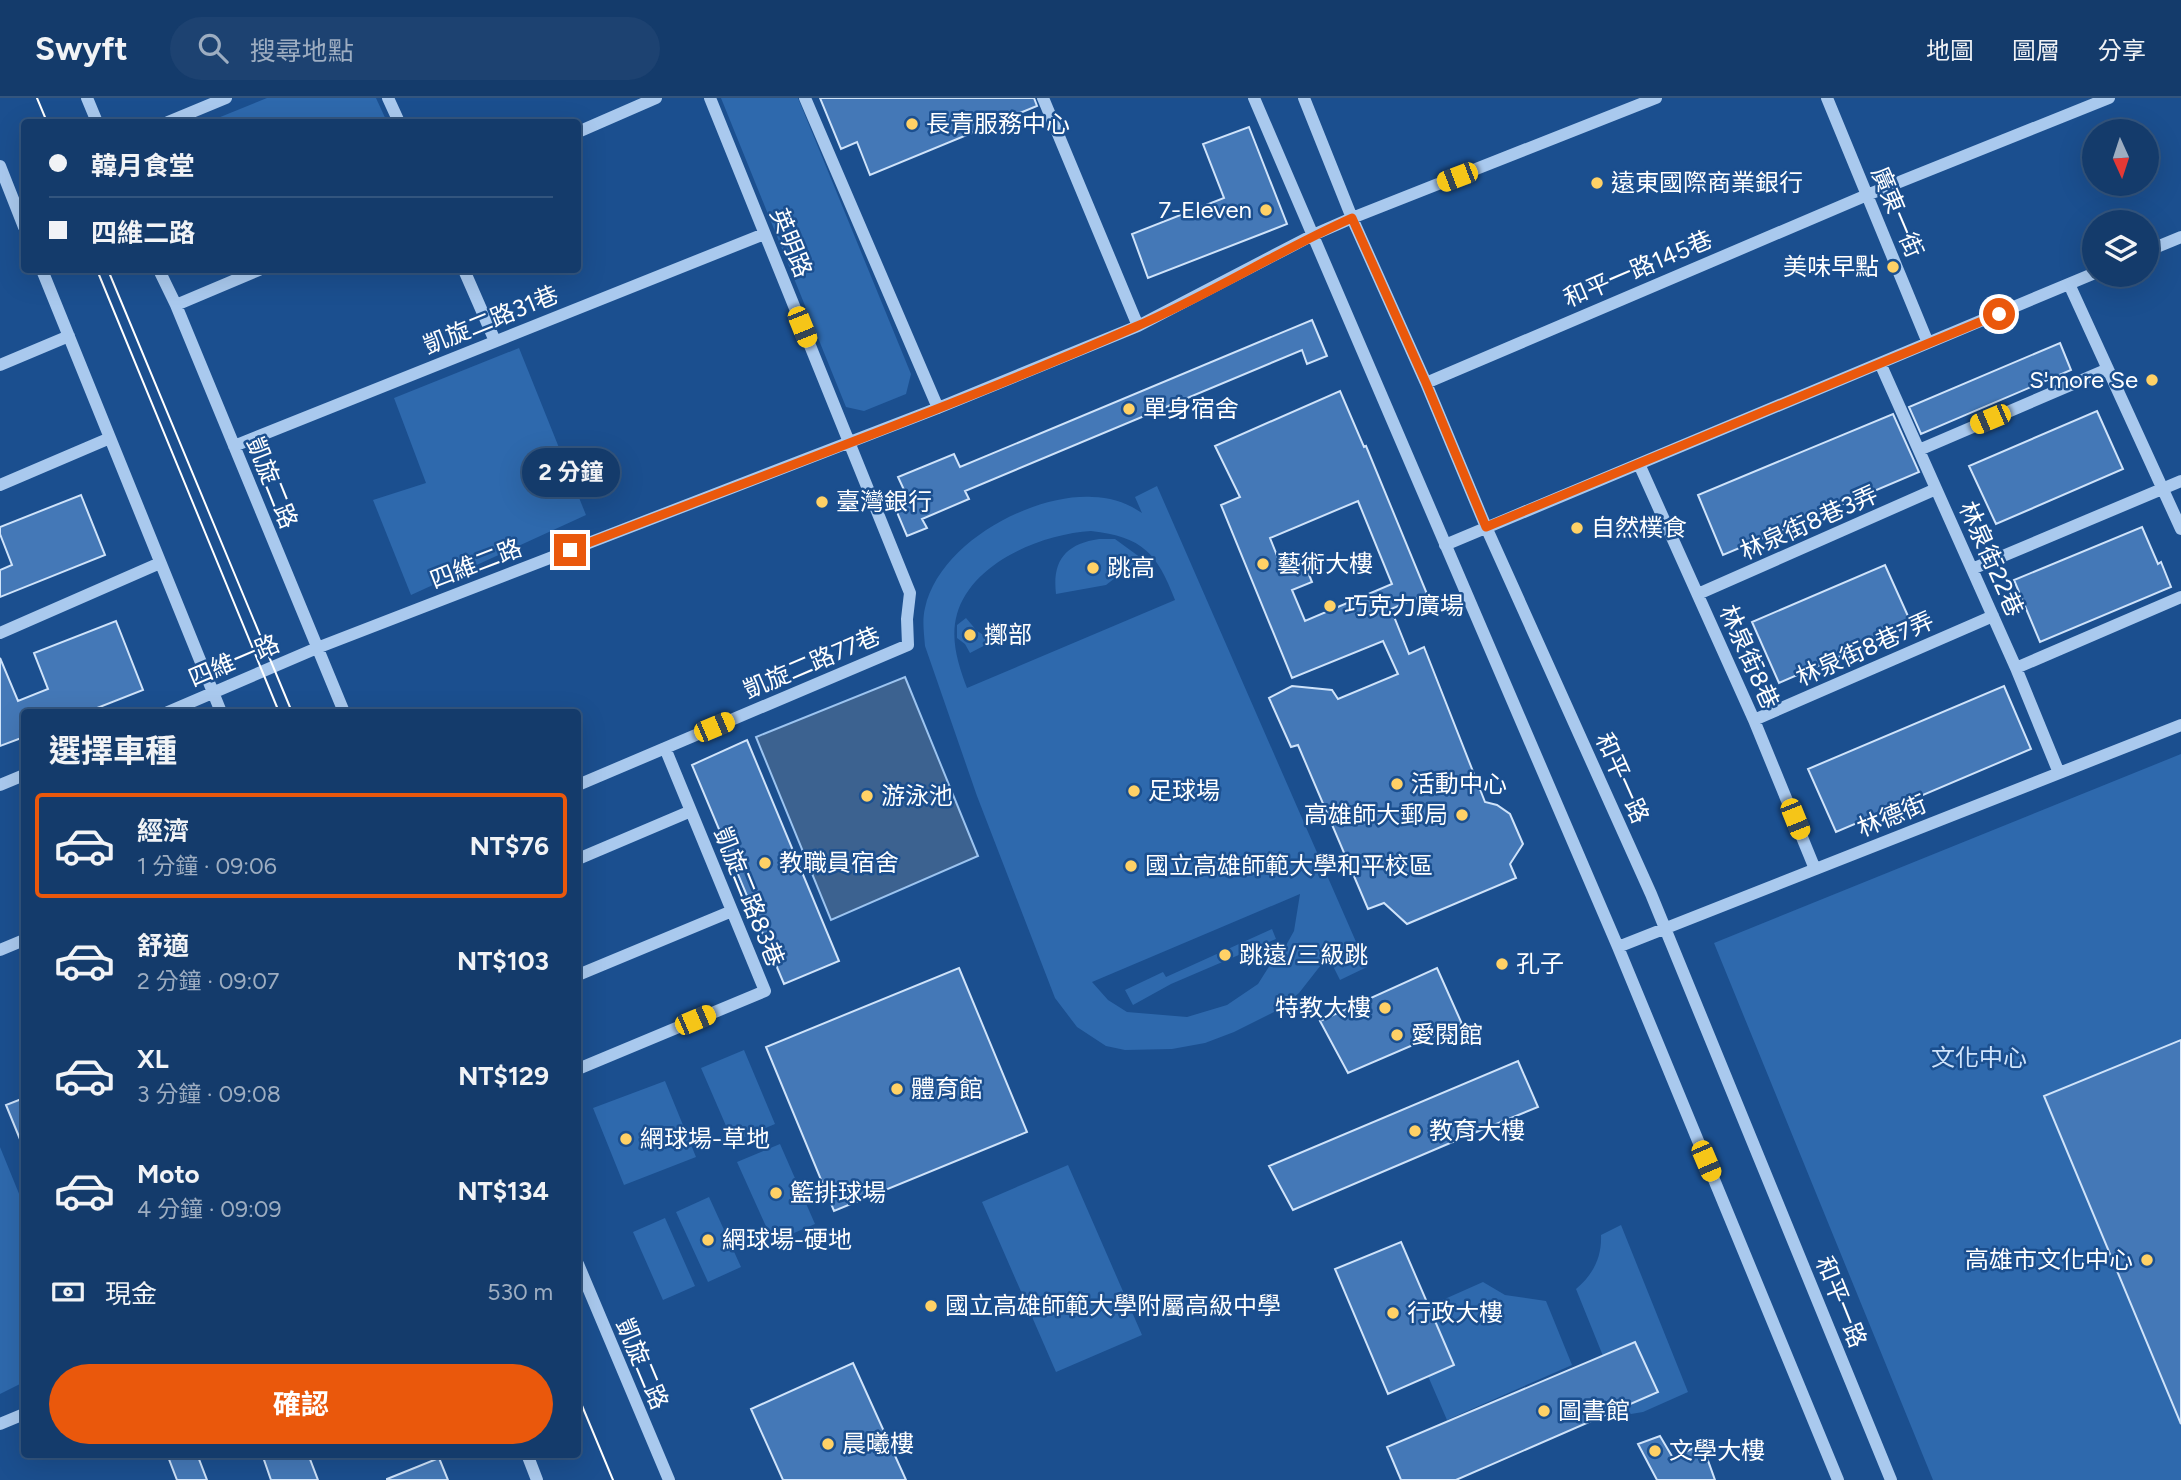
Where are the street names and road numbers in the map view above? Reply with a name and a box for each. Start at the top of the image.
street label: 廣東一街 [1865,162,1930,262]
street label: 英明路 [765,204,818,282]
street label: 和平一路145巷 [1559,224,1716,313]
street label: 凱旋二路31巷 [419,279,563,360]
street label: 凱旋二路 [241,433,304,533]
street label: 林泉街8巷3弄 [1735,479,1882,566]
street label: 林泉街22巷 [1953,497,2030,621]
street label: 四維二路 [426,533,526,594]
street label: 林泉街8巷 [1714,600,1785,713]
street label: 林泉街8巷7弄 [1791,605,1938,692]
street label: 凱旋二路77巷 [739,621,885,704]
street label: 四維一路 [184,628,284,693]
street label: 和平一路 [1590,728,1655,828]
street label: 林德街 [1853,789,1931,842]
street label: 凱旋二路83巷 [708,823,791,971]
street label: 和平一路 [1810,1252,1873,1352]
street label: 凱旋二路 [610,1314,675,1414]

